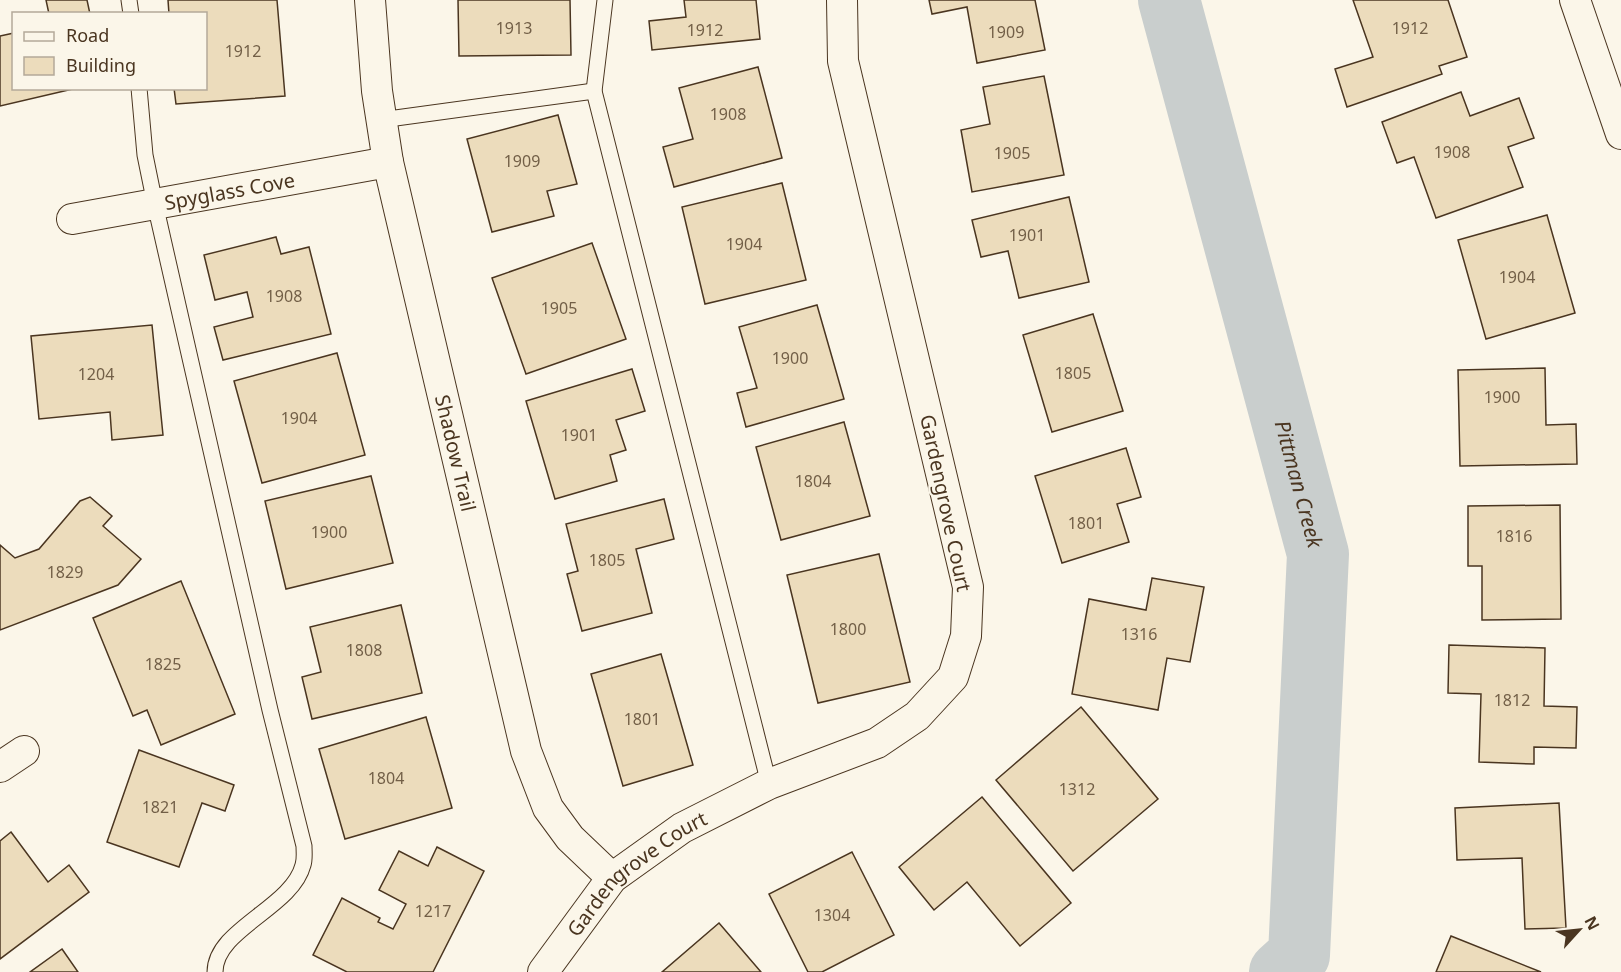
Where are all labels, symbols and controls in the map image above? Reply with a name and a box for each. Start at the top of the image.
legend [12,12,207,90]
house number: 1913 [496,17,532,39]
house number: 1912 [1392,17,1428,39]
house number: 1912 [687,19,723,41]
house number: 1909 [988,21,1024,43]
text: Road [66,23,109,47]
house number: 1912 [225,40,261,62]
text: Building [66,53,136,77]
house number: 1908 [710,103,746,125]
house number: 1908 [1434,141,1470,163]
house number: 1905 [994,142,1030,164]
house number: 1909 [504,150,540,172]
street label: Spyglass Cove [162,166,297,216]
house number: 1901 [1009,224,1045,246]
house number: 1904 [726,233,762,255]
house number: 1904 [1499,266,1535,288]
house number: 1908 [266,285,302,307]
house number: 1905 [541,297,577,319]
house number: 1900 [772,347,808,369]
house number: 1805 [1055,362,1091,384]
house number: 1204 [78,363,114,385]
house number: 1900 [1484,386,1520,408]
street label: Shadow Trail [429,392,483,514]
house number: 1904 [281,407,317,429]
street label: Gardengrove Court [914,412,978,594]
water label: Pittman Creek [1269,417,1330,552]
house number: 1901 [561,424,597,446]
house number: 1804 [795,470,831,492]
house number: 1801 [1068,512,1104,534]
house number: 1900 [311,521,347,543]
house number: 1816 [1496,525,1532,547]
house number: 1805 [589,549,625,571]
house number: 1829 [47,561,83,583]
house number: 1800 [830,618,866,640]
house number: 1316 [1121,623,1157,645]
house number: 1808 [346,639,382,661]
house number: 1825 [145,653,181,675]
house number: 1812 [1494,689,1530,711]
house number: 1801 [624,708,660,730]
house number: 1804 [368,767,404,789]
house number: 1312 [1059,778,1095,800]
house number: 1821 [142,796,178,818]
street label: Gardengrove Court [560,804,711,942]
house number: 1217 [415,900,451,922]
north arrow [1549,900,1609,960]
house number: 1304 [814,904,850,926]
text: N [1580,912,1605,934]

